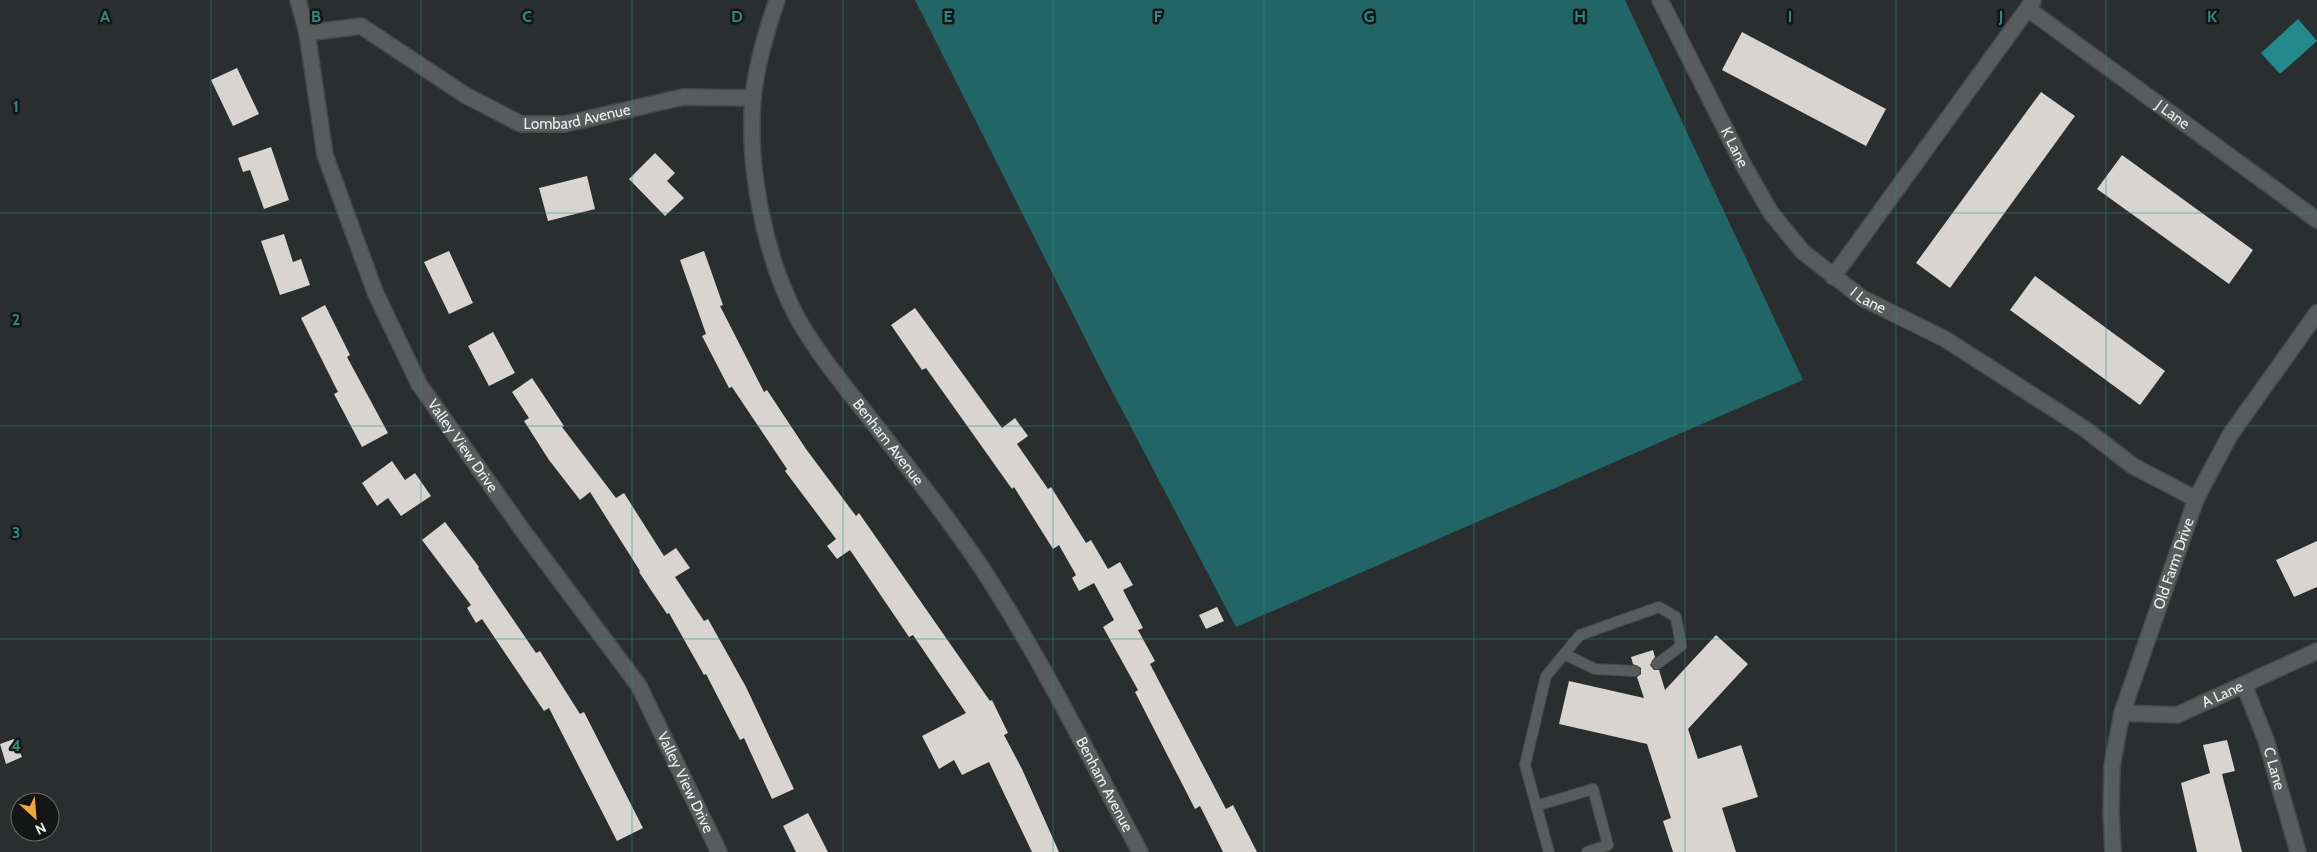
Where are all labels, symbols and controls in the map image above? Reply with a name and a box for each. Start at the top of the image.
text: A [100,7,110,26]
text: B [311,7,321,26]
text: C [522,7,532,26]
text: D [731,7,743,26]
text: E [943,7,953,26]
text: F [1154,7,1163,26]
text: G [1364,7,1374,26]
text: H [1574,7,1586,26]
text: I [1788,7,1792,26]
text: J [1998,7,2003,26]
text: K [2207,7,2217,26]
street label: J Lane [2151,95,2193,133]
text: 1 [13,97,19,116]
street label: Lombard Avenue [524,100,632,133]
street label: K Lane [1717,124,1752,171]
street label: I Lane [1847,283,1889,317]
text: 2 [12,310,20,329]
street label: Benham Avenue [849,395,928,489]
street label: Valley View Drive [424,396,502,496]
street label: Old Farm Drive [2149,515,2198,612]
text: 3 [12,523,20,542]
street label: A Lane [2199,677,2246,711]
street label: Valley View Drive [653,729,718,836]
street label: Benham Avenue [1072,734,1137,835]
text: 4 [11,736,21,755]
street label: C Lane [2260,745,2289,792]
north arrow [10,792,60,842]
text: N [32,818,49,839]

